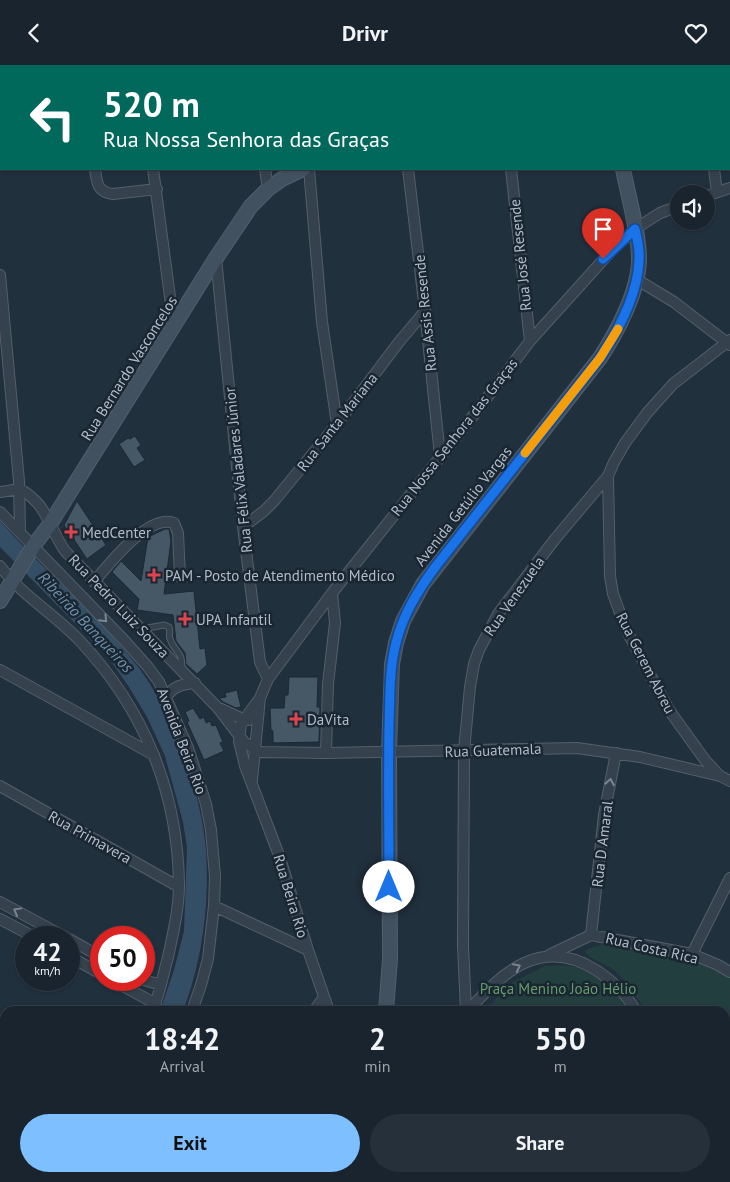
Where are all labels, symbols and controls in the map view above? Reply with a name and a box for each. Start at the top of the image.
icon: back [20,19,48,47]
text: Drivr [342,19,388,47]
icon: heart [682,19,710,47]
text: 520 m [103,81,200,127]
icon: left [20,85,85,150]
text: Rua Nossa Senhora das Graças [103,125,389,153]
map controls [670,185,715,230]
button: sound [670,185,715,230]
street label: Rua José Resende [505,198,535,312]
pin [582,208,624,259]
icon: arrive [589,215,617,243]
street label: Rua Assis Resende [409,254,441,372]
street label: Rua Bernardo Vasconcelos [77,292,181,444]
street label: Rua Nossa Senhora das Graças [386,354,522,520]
street label: Rua Santa Mariana [293,369,381,475]
street label: Rua Félix Valadares Júnior [220,386,256,554]
street label: Avenida Getúlio Vargas [410,442,516,570]
place label: MedCenter [82,523,151,542]
marker: MedCenter [64,525,78,539]
street label: Rua Pedro Luiz Souza [65,550,173,662]
street label: Rua Venezuela [480,552,548,640]
place label: PAM - Posto de Atendimento Médico [165,566,395,585]
water label: Ribeirão Banqueiros [34,567,138,677]
marker: PAM - Posto de Atendimento Médico [147,568,161,582]
street label: Rua Gerem Abreu [612,609,680,717]
place label: UPA Infantil [196,610,272,629]
marker: UPA Infantil [178,612,192,626]
one-way arrow [98,613,107,622]
street label: Avenida Beira Rio [153,685,211,797]
place label: DaVita [307,710,349,729]
marker: DaVita [289,712,303,726]
street label: Rua Guatemala [444,739,542,761]
one-way arrow [605,778,615,787]
street label: Rua D Amaral [587,799,617,888]
street label: Rua Primavera [45,806,135,868]
street label: Rua Beira Rio [269,852,313,940]
position arrow [362,860,414,912]
one-way arrow [14,907,23,917]
speed limit sign: 50 [90,926,155,991]
street label: Rua Costa Rica [604,928,700,968]
text: 42 [33,936,62,968]
text: km/h [34,963,61,978]
one-way arrow [512,963,521,973]
park label: Praça Menino João Hélio [480,979,636,998]
text: 18:42 [144,1019,220,1058]
text: 2 [369,1019,386,1058]
text: 550 [535,1019,586,1058]
text: Arrival [160,1056,205,1076]
text: min [365,1056,391,1076]
text: m [554,1056,567,1076]
button: Exit [20,1114,360,1172]
button: Share [370,1114,710,1172]

